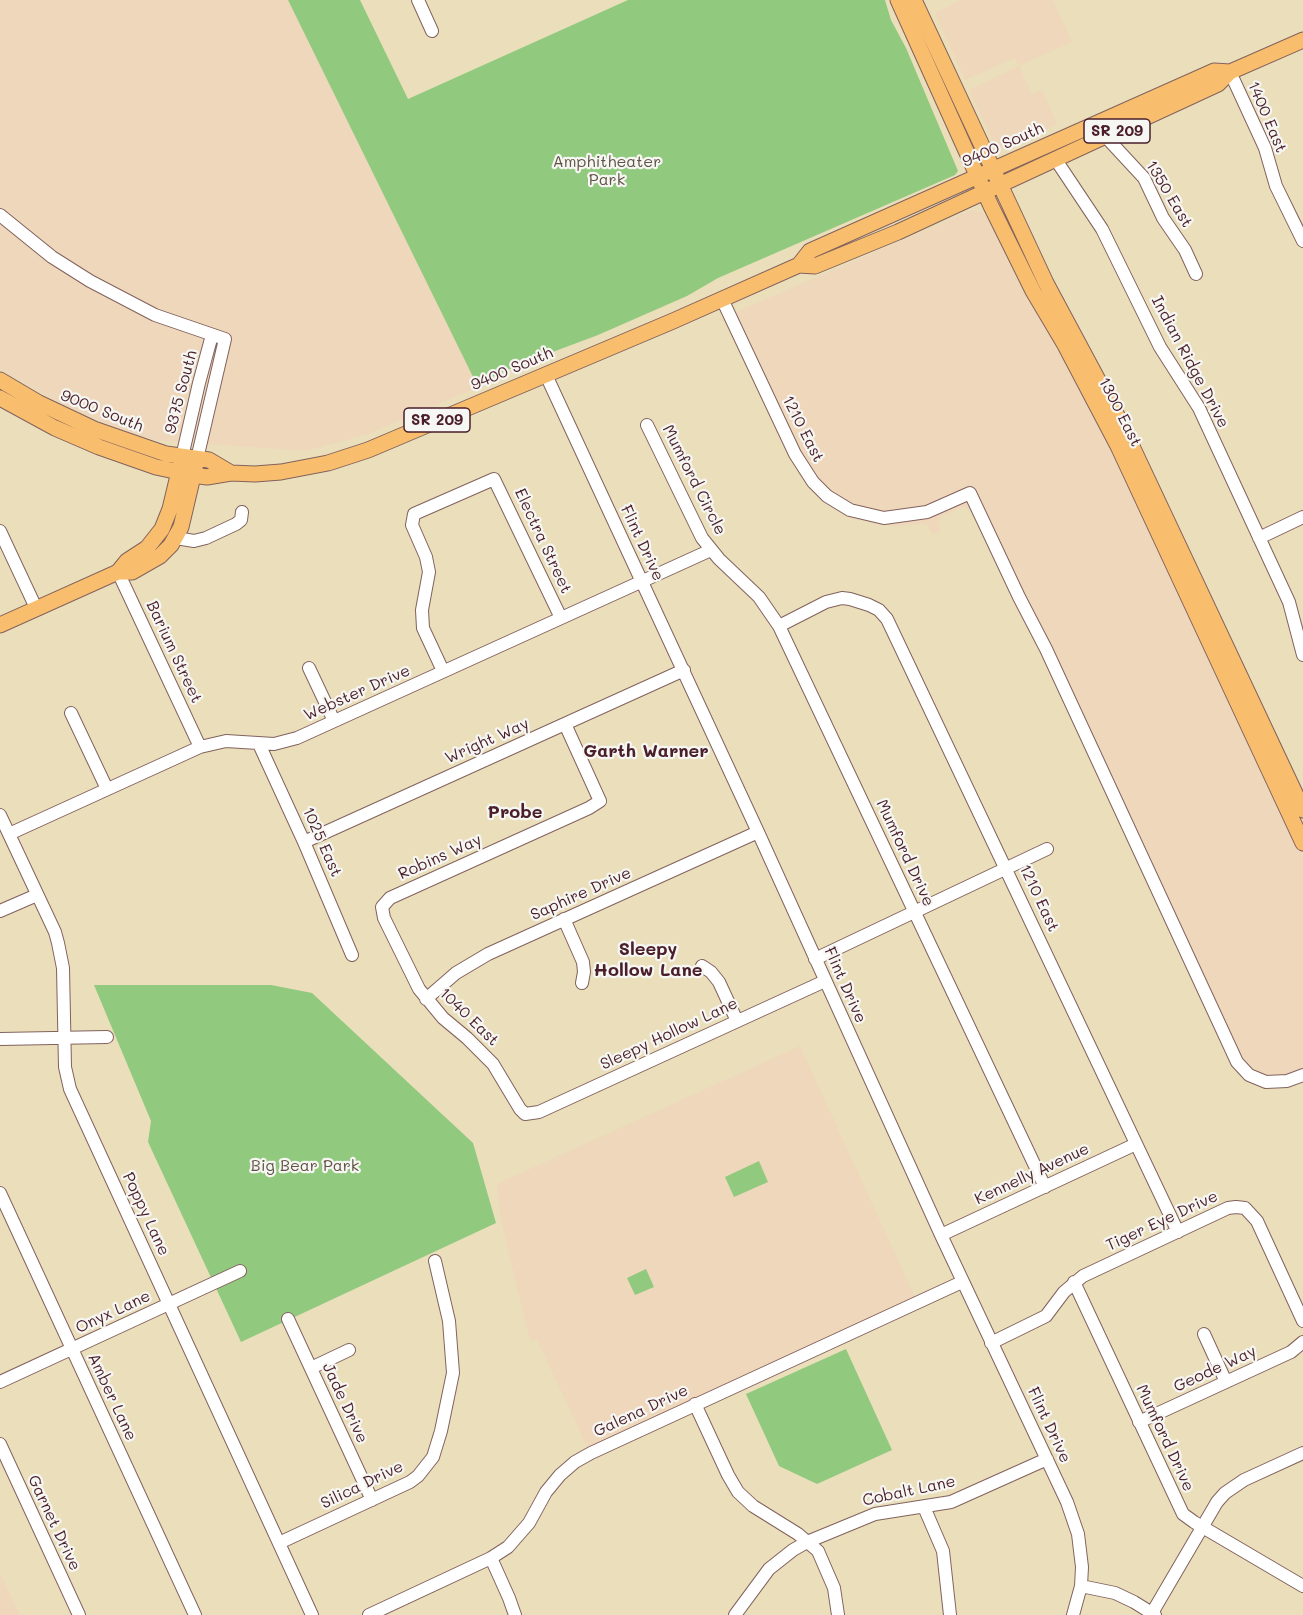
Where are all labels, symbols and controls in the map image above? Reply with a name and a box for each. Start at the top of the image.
street label: 1400 East [1243,79,1291,155]
street label: 9400 South [959,119,1047,171]
road number: SR 209 [1084,119,1150,143]
park label: Amphitheater Park [553,152,661,190]
street label: 1350 East [1142,157,1196,231]
street label: Indian Ridge Drive [1147,293,1233,431]
street label: 9400 South [468,343,556,395]
street label: 9375 South [161,348,201,436]
street label: 1300 East [1094,374,1146,450]
street label: 9000 South [58,386,146,436]
street label: 1210 East [778,392,828,466]
road number: SR 209 [404,408,470,432]
street label: Mumford Circle [658,422,730,538]
street label: Electra Street [510,485,576,597]
street label: Flint Drive [616,502,668,584]
street label: Barium Street [142,598,206,706]
street label: Webster Drive [301,661,413,725]
street label: Wright Way [442,714,532,768]
district label: Garth Warner [583,740,709,762]
street label: Mumford Drive [872,797,938,909]
district label: Probe [488,801,542,823]
street label: 1025 East [298,804,346,880]
street label: Robins Way [395,830,485,884]
street label: 1210 East [1015,861,1063,935]
street label: Saphire Drive [528,863,634,925]
district label: Sleepy Hollow Lane [594,938,702,980]
street label: Flint Drive [820,944,870,1026]
street label: 1040 East [435,984,503,1050]
street label: Sleepy Hollow Lane [597,994,741,1074]
street label: Kennelly Avenue [972,1139,1092,1209]
park label: Big Bear Park [251,1156,359,1176]
street label: Poppy Lane [118,1169,174,1259]
street label: Tiger Eye Drive [1103,1187,1221,1255]
street label: Onyx Lane [73,1286,153,1338]
street label: Geode Way [1171,1342,1259,1396]
street label: Amber Lane [83,1350,141,1444]
street label: Jade Drive [318,1360,372,1446]
street label: Galena Drive [591,1381,691,1441]
street label: Mumford Drive [1132,1382,1198,1494]
street label: Flint Drive [1023,1384,1075,1466]
street label: Silica Drive [318,1457,406,1513]
street label: Garnet Drive [24,1472,84,1574]
street label: Cobalt Lane [861,1472,957,1510]

